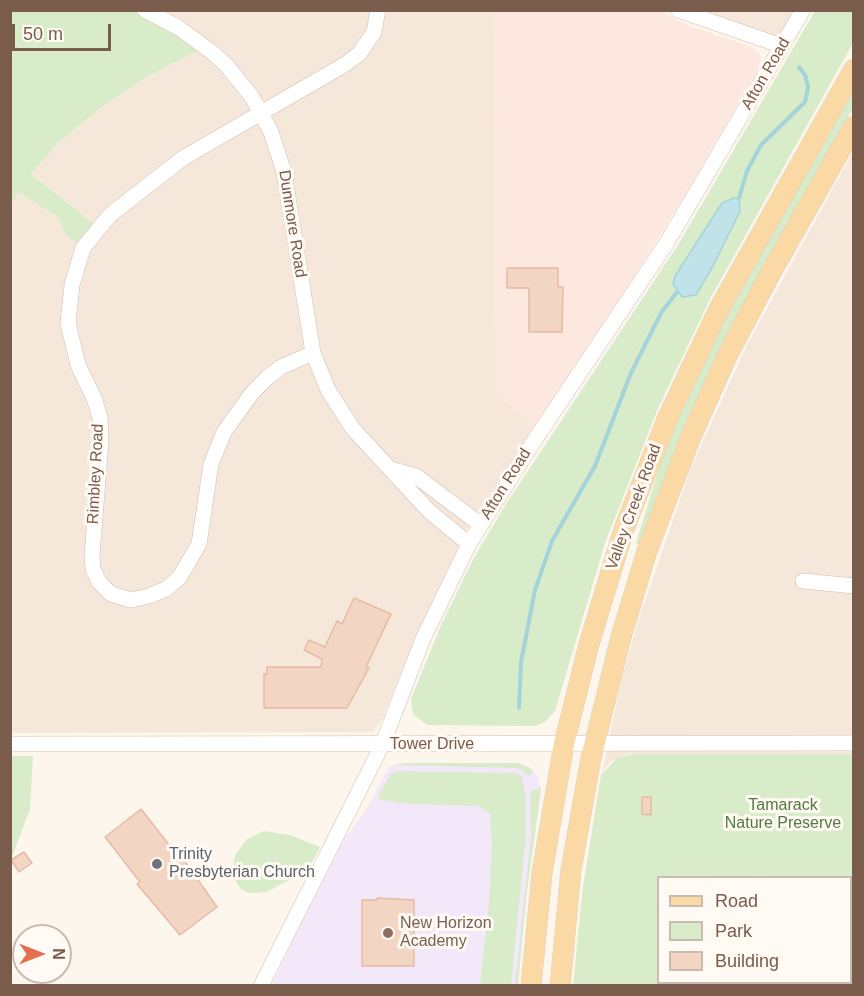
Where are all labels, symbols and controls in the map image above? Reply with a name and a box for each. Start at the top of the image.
scale bar [15,12,114,50]
text: 50 m [23,24,63,44]
street label: Afton Road [738,35,794,113]
street label: Dunmore Road [274,169,310,279]
street label: Rimbley Road [84,423,108,525]
street label: Valley Creek Road [602,442,666,572]
street label: Afton Road [477,445,535,523]
street label: Tower Drive [390,735,474,755]
park label: Tamarack Nature Preserve [725,796,841,834]
place label: Trinity Presbyterian Church [169,845,315,883]
marker: Trinity Presbyterian Church [150,857,164,871]
legend [657,876,852,984]
text: Road [715,891,758,911]
place label: New Horizon Academy [400,914,492,952]
text: Park [715,921,752,941]
north arrow [12,924,72,984]
marker: New Horizon Academy [381,926,395,940]
text: N [50,948,67,960]
text: Building [715,951,779,971]

